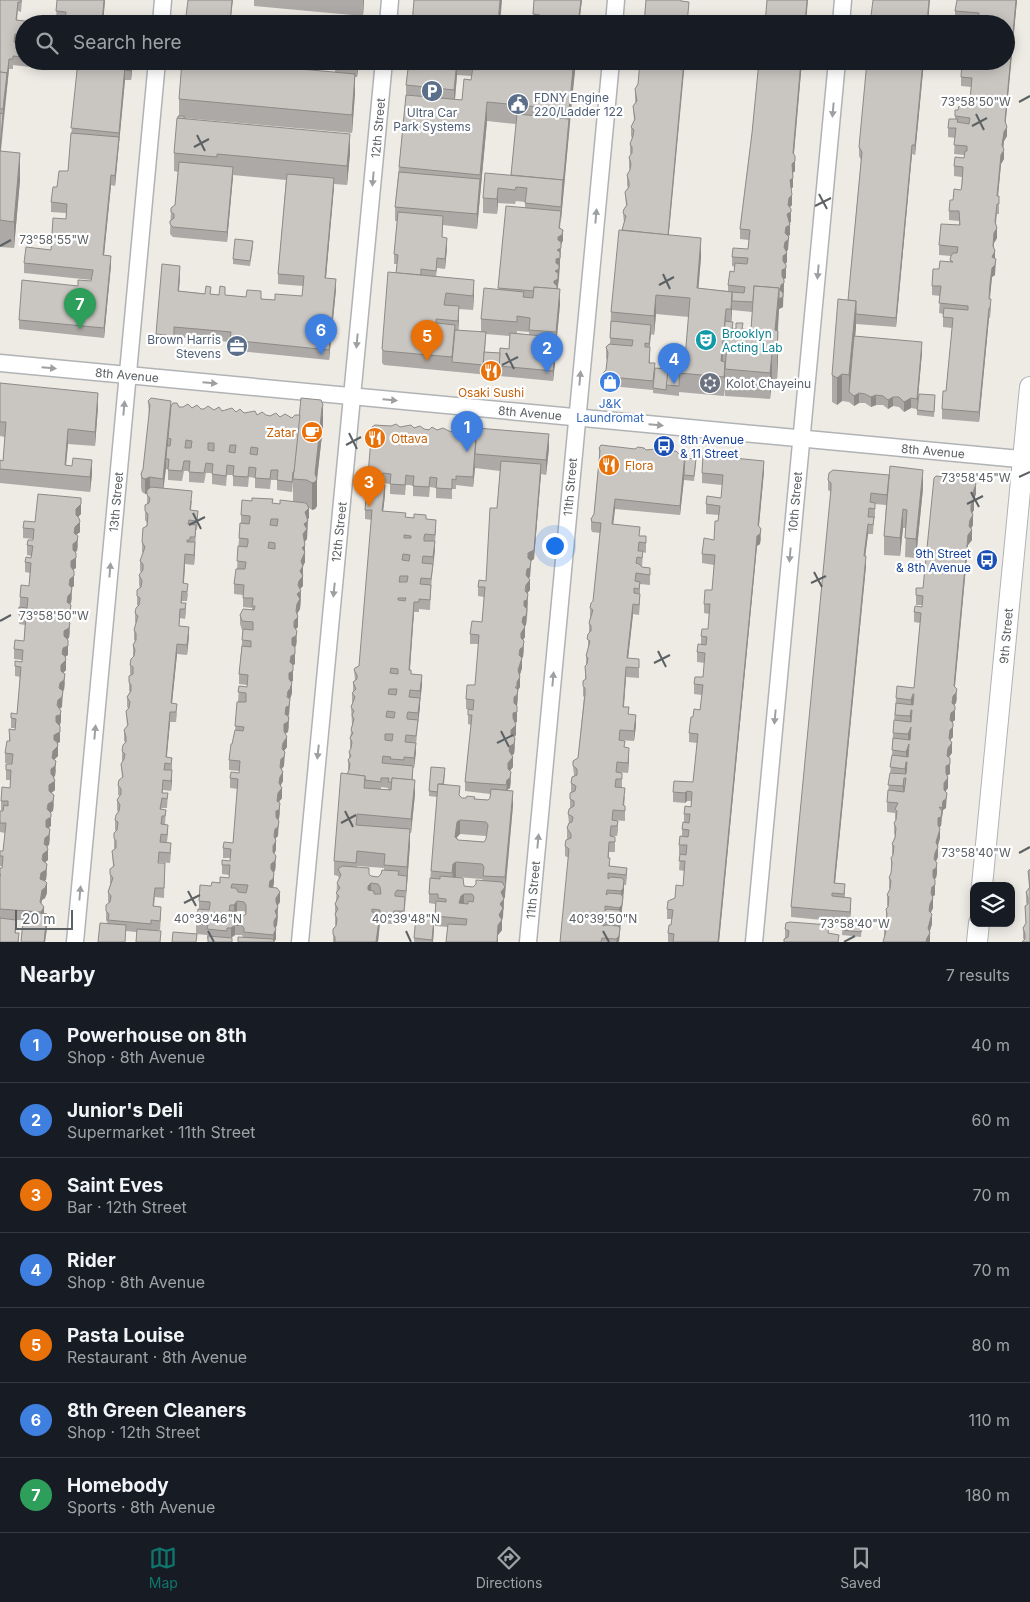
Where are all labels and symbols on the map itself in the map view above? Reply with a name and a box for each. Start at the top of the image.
parking icon: Ultra Car Park Systems [420,79,444,103]
place label: FDNY Engine 220/Ladder 122 [534,90,623,119]
public building icon: FDNY Engine 220/Ladder 122 [506,92,530,116]
text: 73°58'50"W [941,94,1011,109]
street label: 12th Street [368,97,388,159]
one-way arrow [829,102,837,118]
place label: Ultra Car Park Systems [393,105,471,134]
one-way arrow [369,172,377,188]
one-way arrow [592,208,600,224]
text: 73°58'55"W [19,232,89,247]
one-way arrow [813,264,821,280]
pin: 7 [64,288,96,329]
pin: 6 [305,314,337,355]
pin: 5 [411,320,443,361]
place label: Brooklyn Acting Lab [722,326,783,355]
theatre icon: Brooklyn Acting Lab [694,328,718,352]
place label: Brown Harris Stevens [147,332,221,361]
pin: 2 [531,332,563,373]
office icon: Brown Harris Stevens [225,334,249,358]
one-way arrow [353,334,361,350]
pin: 4 [658,343,690,384]
restaurant icon: Osaki Sushi [479,359,503,383]
one-way arrow [41,364,57,372]
street label: 8th Avenue [94,365,160,385]
one-way arrow [577,370,585,386]
shop icon: J&K Laundromat [598,370,622,394]
synagogue icon: Kolot Chayeinu [698,371,722,395]
place label: Kolot Chayeinu [726,376,811,391]
one-way arrow [203,379,219,387]
place label: Osaki Sushi [458,385,524,400]
one-way arrow [382,396,398,404]
place label: J&K Laundromat [576,396,644,425]
one-way arrow [121,400,129,416]
street label: 8th Avenue [497,403,563,423]
pin: 1 [451,411,483,452]
cafe icon: Zatar [300,420,324,444]
one-way arrow [648,421,664,429]
place label: Zatar [266,425,296,440]
restaurant icon: Ottava [363,426,387,450]
place label: Ottava [391,431,428,446]
place label: 8th Avenue & 11 Street [680,432,744,461]
bus stop icon: 8th Avenue & 11 Street [652,434,676,458]
street label: 8th Avenue [900,441,966,461]
restaurant icon: Flora [597,453,621,477]
street label: 11th Street [560,457,580,517]
place label: Flora [625,458,653,473]
pin: 3 [353,466,385,507]
text: 73°58'45"W [941,470,1011,485]
street label: 13th Street [106,471,126,533]
street label: 10th Street [785,471,805,533]
street label: 12th Street [328,501,350,563]
your location [542,533,568,559]
place label: 9th Street & 8th Avenue [896,546,971,575]
one-way arrow [786,548,794,564]
bus stop icon: 9th Street & 8th Avenue [975,548,999,572]
one-way arrow [106,562,114,578]
one-way arrow [329,582,337,598]
street label: 9th Street [996,607,1016,664]
text: 73°58'50"W [19,608,89,623]
one-way arrow [549,671,557,687]
one-way arrow [771,709,779,725]
one-way arrow [91,723,99,739]
one-way arrow [314,744,322,760]
one-way arrow [534,833,542,849]
text: 73°58'40"W [941,845,1011,860]
street label: 11th Street [523,860,543,920]
one-way arrow [76,885,84,901]
scale bar [15,907,72,930]
text: 40°39'46"N [174,911,242,926]
text: 40°39'48"N [372,911,440,926]
text: 40°39'50"N [569,911,637,926]
text: 73°58'40"W [820,916,890,931]

